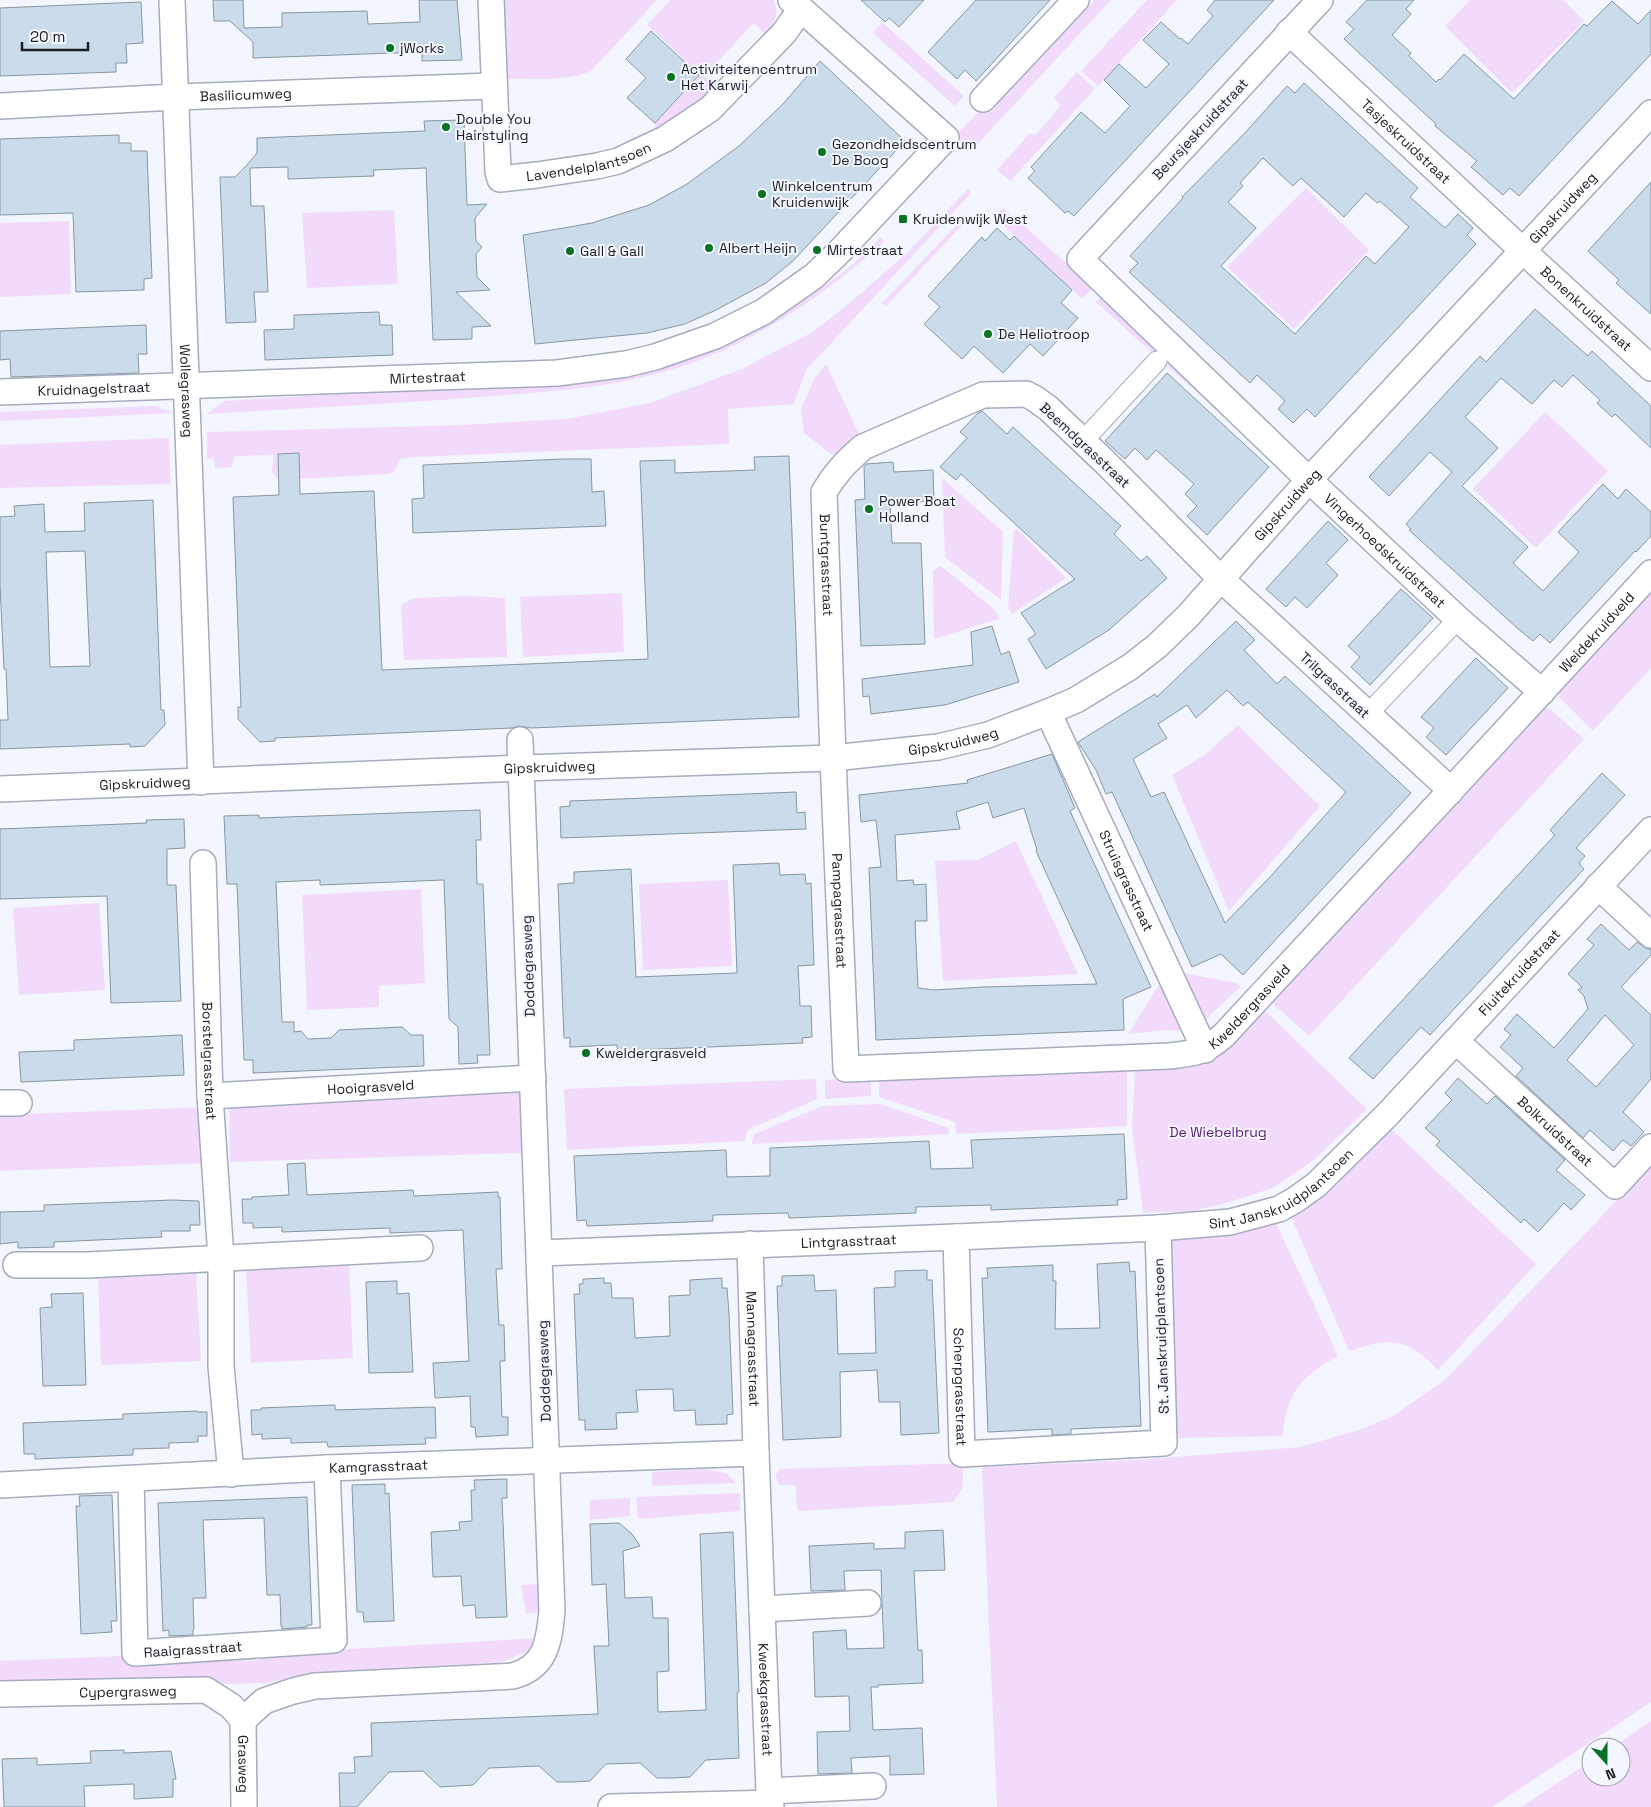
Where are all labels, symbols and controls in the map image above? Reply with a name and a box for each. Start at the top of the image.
scale bar [22,20,89,52]
text: 20 m [30,27,65,46]
place label: jWorks [399,39,444,57]
marker: jWorks [384,42,396,54]
place label: Activiteitencentrum Het Karwij [681,60,817,94]
marker: Activiteitencentrum Het Karwij [665,71,677,83]
street label: Beursjeskruidstraat [1148,74,1252,184]
street label: Basilicumweg [199,84,292,105]
street label: Tasjeskruidstraat [1357,95,1454,188]
place label: Double You Hairstyling [456,110,531,144]
marker: Double You Hairstyling [440,121,452,133]
place label: Gezondheidscentrum De Boog [832,135,977,169]
street label: Lavendelplantsoen [525,138,654,185]
marker: Gezondheidscentrum De Boog [816,146,828,158]
street label: Gipskruidweg [1525,168,1600,247]
place label: Winkelcentrum Kruidenwijk [772,177,873,211]
marker: Winkelcentrum Kruidenwijk [756,188,768,200]
place label: Kruidenwijk West [913,210,1028,228]
marker: Kruidenwijk West [897,213,909,225]
place label: Albert Heijn [719,239,797,257]
place label: Mirtestraat [827,241,903,259]
place label: Gall & Gall [580,242,644,260]
marker: Albert Heijn [703,242,715,254]
marker: Mirtestraat [811,244,823,256]
marker: Gall & Gall [564,245,576,257]
street label: Bonenkruidstraat [1536,262,1636,355]
place label: De Heliotroop [998,325,1090,343]
marker: De Heliotroop [982,328,994,340]
street label: Wollegrasweg [176,344,197,438]
street label: Mirtestraat [389,367,466,388]
street label: Kruidnagelstraat [37,378,151,400]
street label: Beemdgrasstraat [1036,398,1134,492]
street label: Gipskruidweg [1250,465,1324,545]
street label: Vingerhoedskruidstraat [1320,490,1449,612]
place label: Power Boat Holland [879,492,956,526]
marker: Power Boat Holland [863,503,875,515]
street label: Buntgrasstraat [816,513,837,617]
street label: Weidekruidveld [1555,588,1638,676]
street label: Trilgrasstraat [1296,648,1374,722]
street label: Gipskruidweg [907,723,1001,759]
street label: Gipskruidweg [504,757,596,778]
street label: Gipskruidweg [99,772,191,794]
street label: Struisgrasstraat [1095,827,1158,934]
street label: Pampagrasstraat [828,853,851,969]
street label: Doddegrasweg [517,915,539,1017]
street label: Fluitekruidstraat [1475,925,1564,1019]
street label: Kweldergrasveld [1205,960,1294,1053]
street label: Borstelgrasstraat [198,1001,221,1121]
place label: Kweldergrasveld [596,1044,707,1062]
marker: Kweldergrasveld [580,1047,592,1059]
street label: Hooigrasveld [327,1076,415,1098]
street label: Bolkruidstraat [1513,1092,1597,1170]
park label: De Wiebelbrug [1169,1123,1267,1141]
street label: Sint Janskruidplantsoen [1208,1144,1357,1233]
street label: Lintgrasstraat [800,1230,897,1252]
street label: St. Janskruidplantsoen [1149,1258,1173,1414]
street label: Mannagrasstraat [742,1291,764,1407]
street label: Doddegrasweg [533,1320,555,1422]
street label: Scherpgrasstraat [950,1327,971,1446]
street label: Kamgrasstraat [329,1455,428,1477]
street label: Raaigrasstraat [143,1637,243,1661]
street label: Kweekgrasstraat [754,1643,777,1757]
street label: Cypergrasweg [79,1682,177,1701]
street label: Grasweg [234,1735,253,1793]
north arrow [1581,1737,1631,1787]
text: N [1603,1764,1618,1784]

